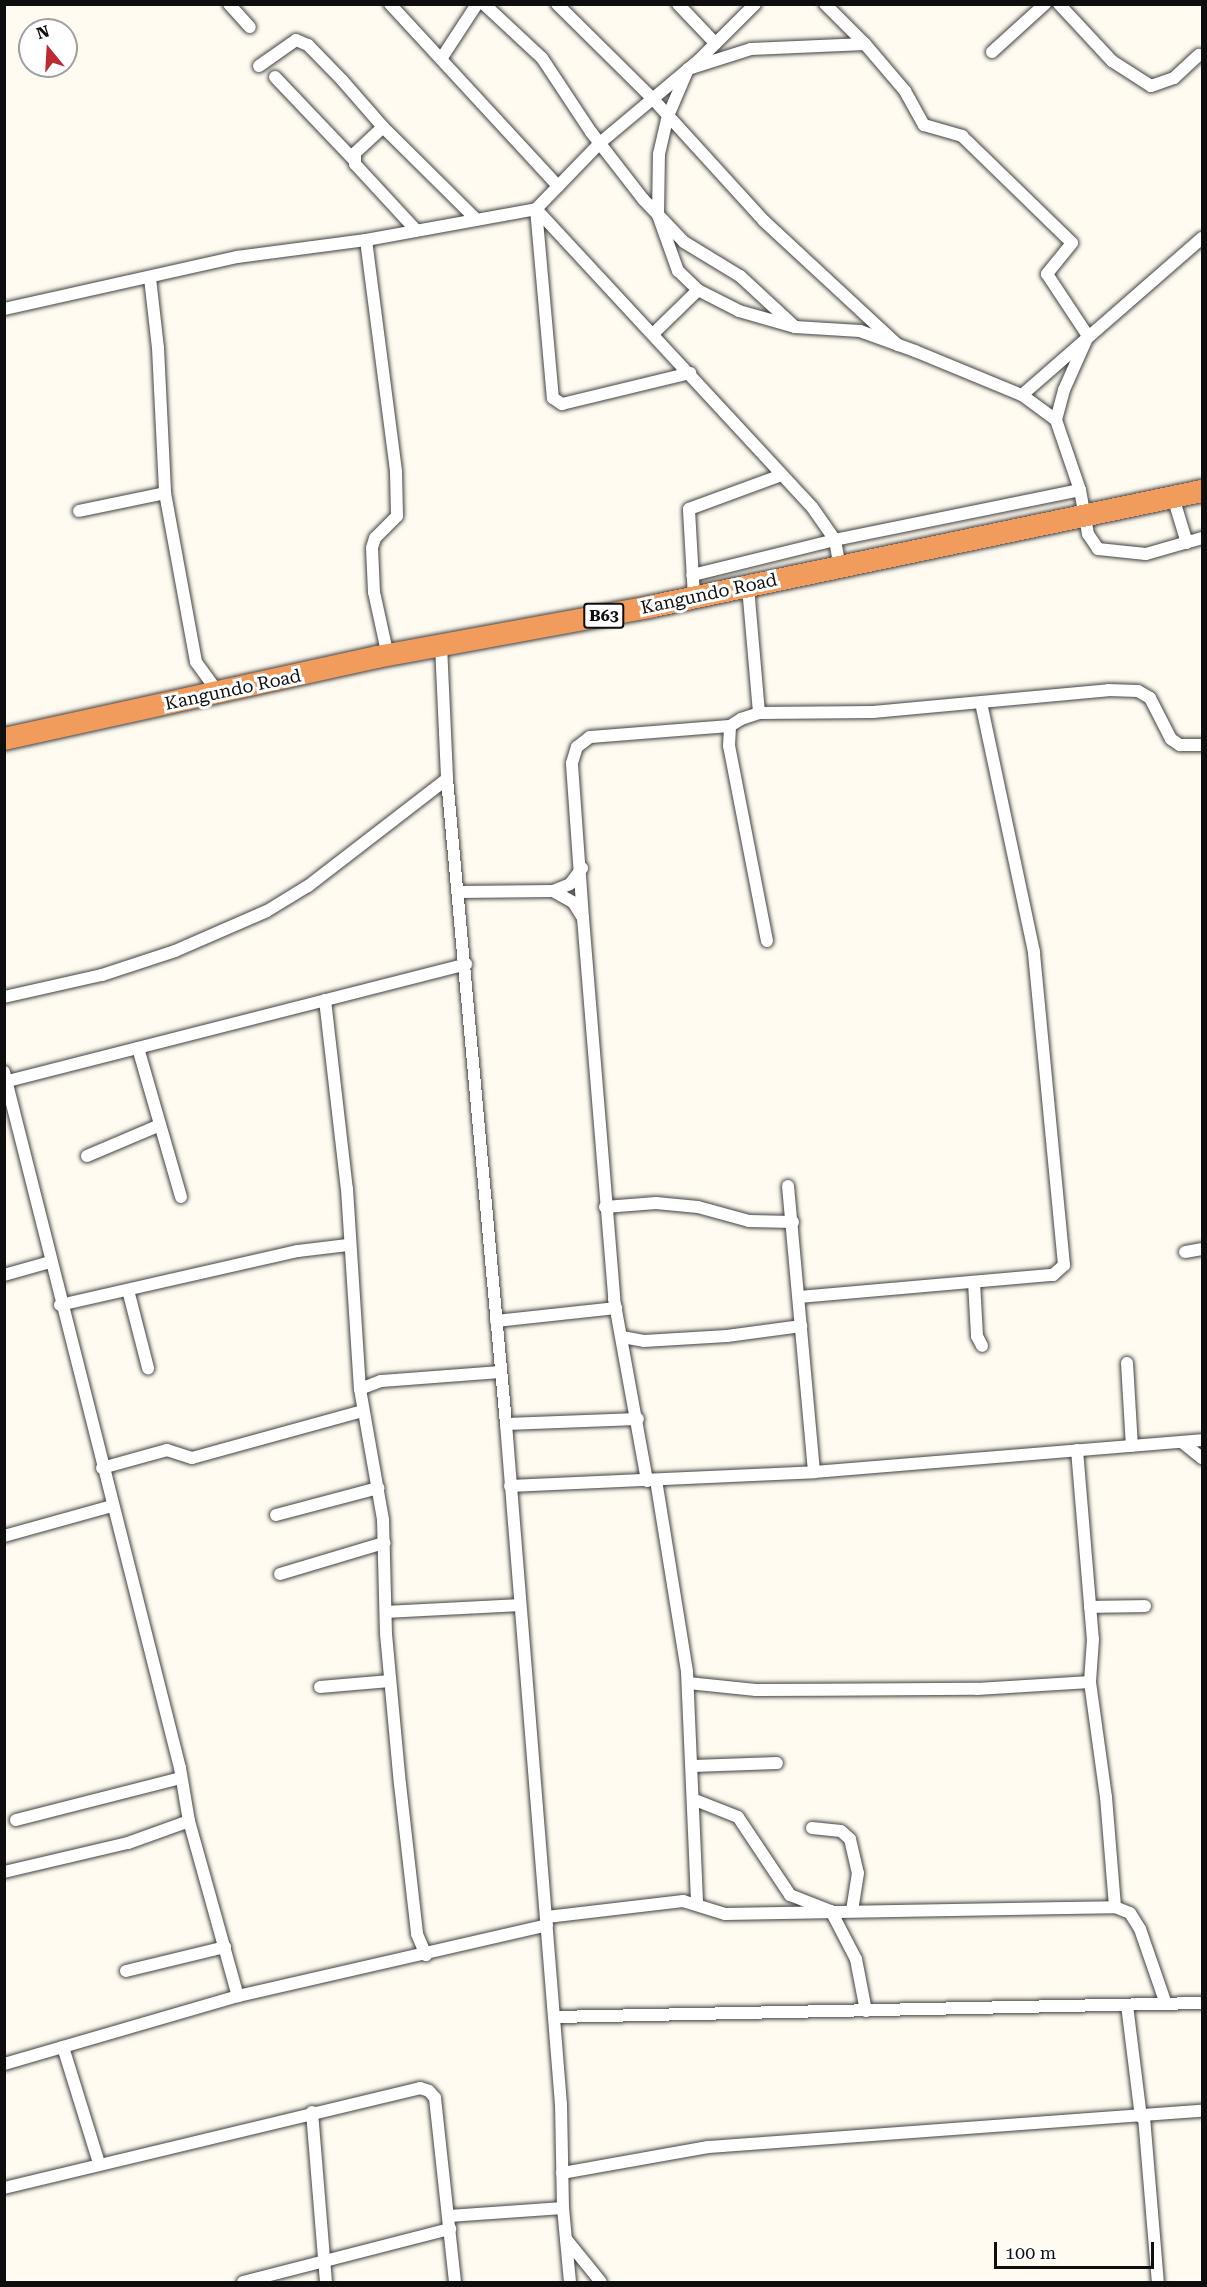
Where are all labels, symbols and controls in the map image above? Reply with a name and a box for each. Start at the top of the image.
north arrow [18,18,78,78]
text: N [34,21,52,43]
street label: Kangundo Road [639,569,779,619]
road number: B63 [583,603,625,629]
street label: Kangundo Road [163,665,303,715]
scale bar [997,2230,1158,2268]
text: 100 m [1005,2242,1056,2263]

